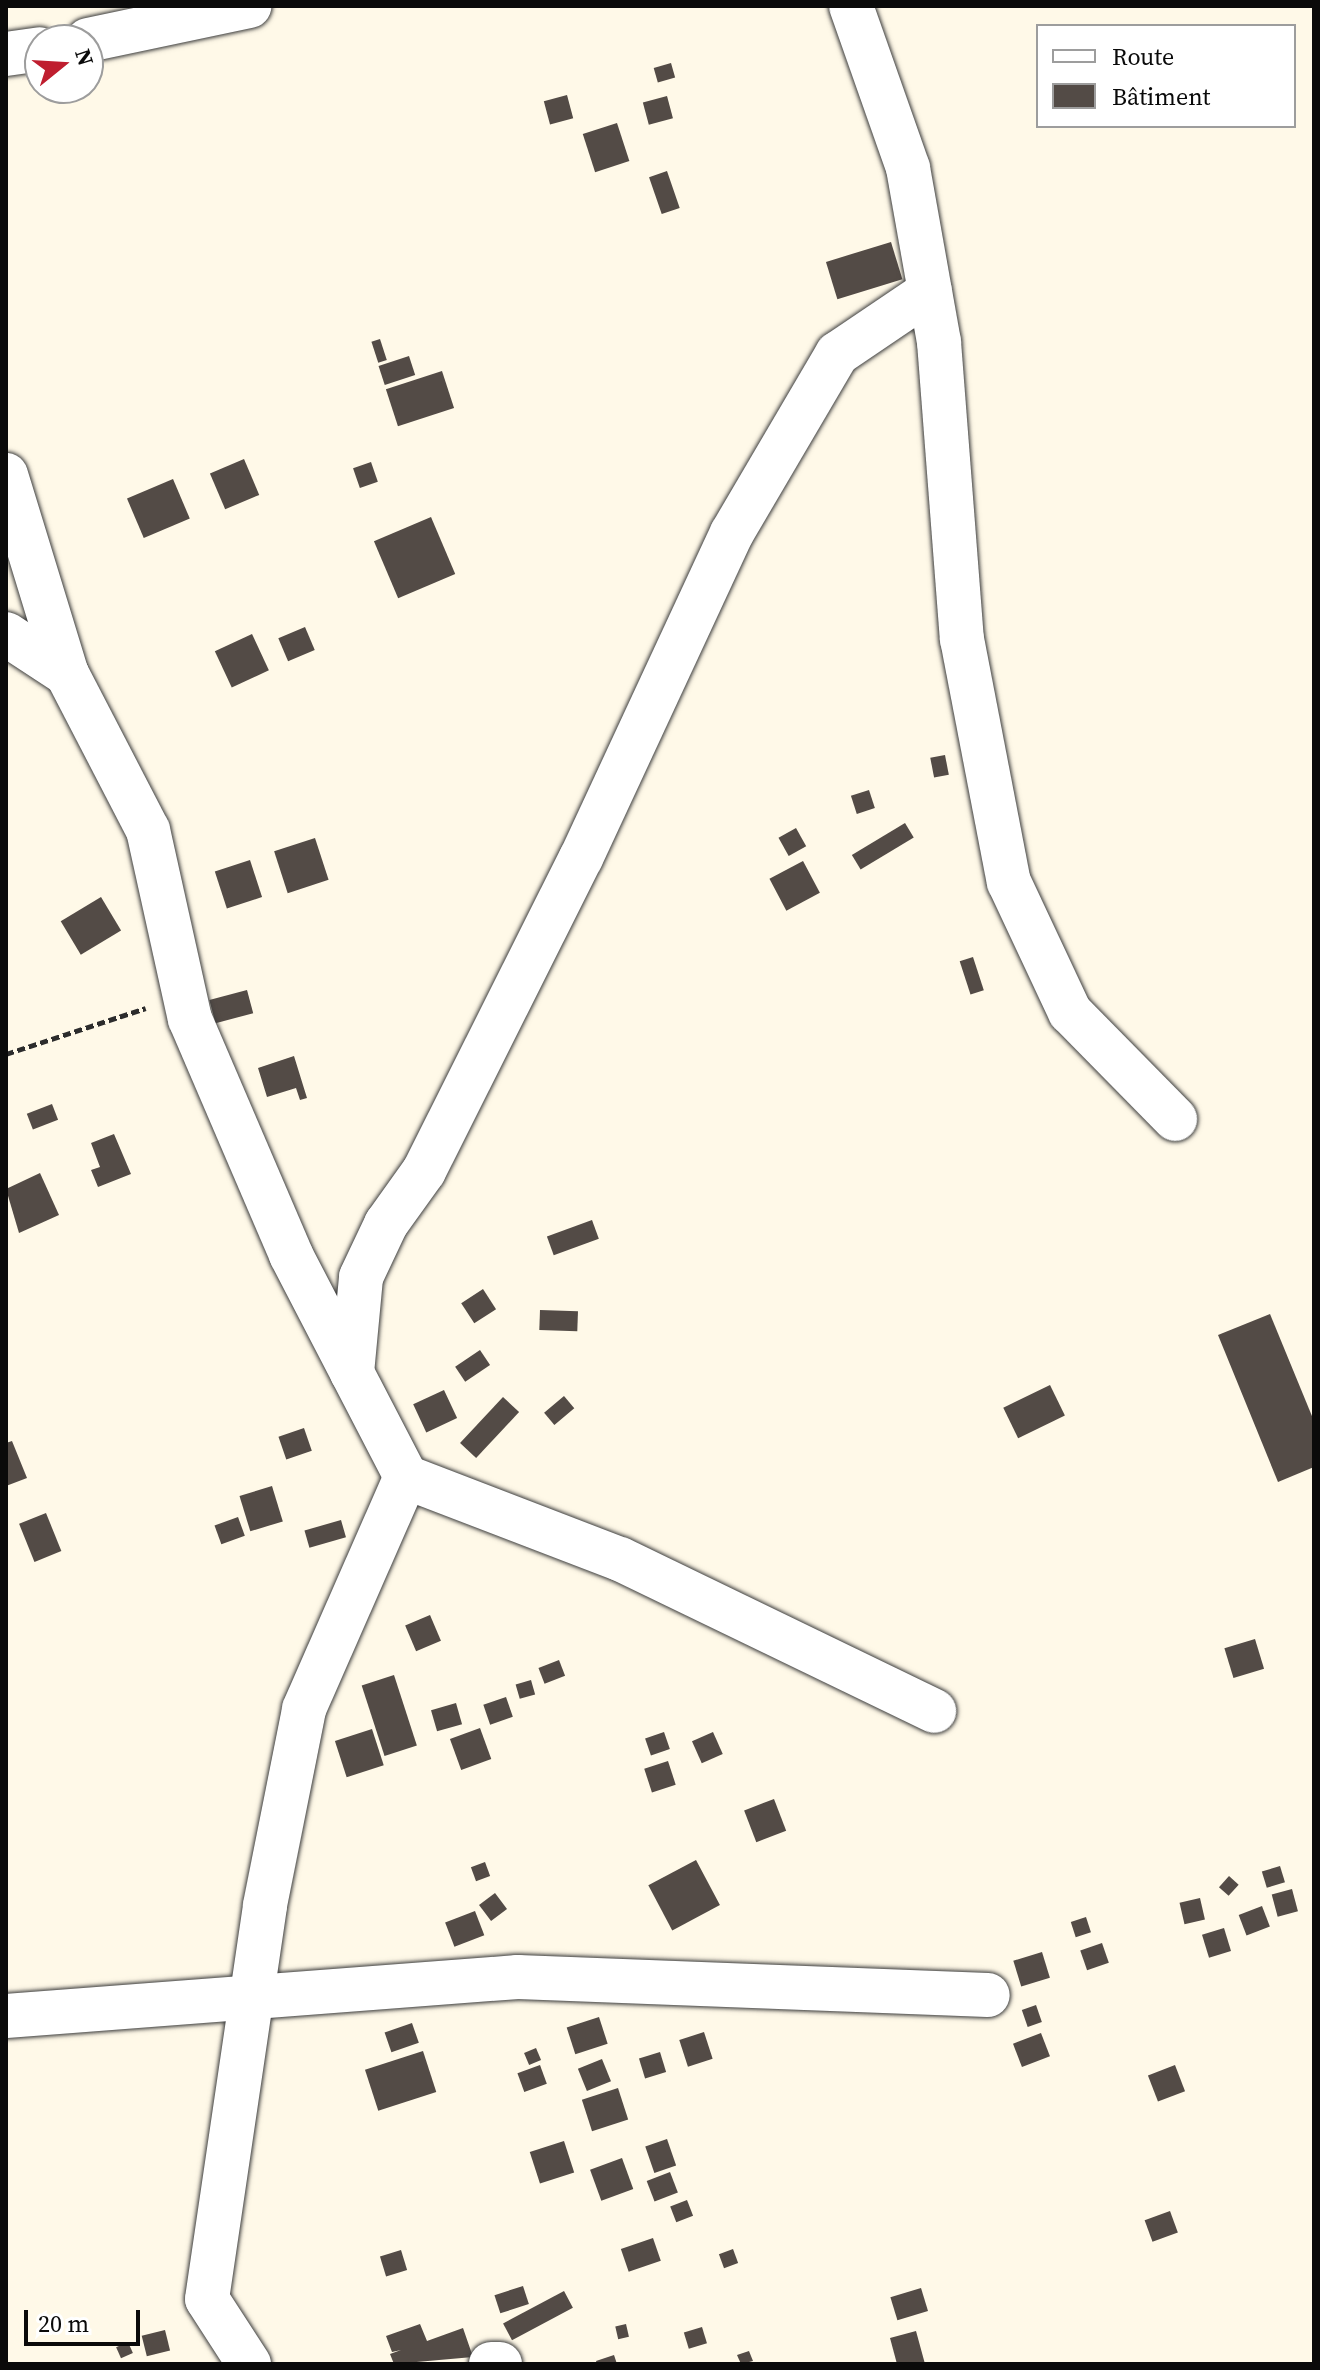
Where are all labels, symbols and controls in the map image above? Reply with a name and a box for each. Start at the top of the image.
north arrow [24,24,104,104]
legend [1036,24,1296,128]
text: Route [1112,40,1174,73]
text: N [68,45,102,69]
text: Bâtiment [1112,80,1210,113]
scale bar [28,2294,144,2344]
text: 20 m [38,2307,89,2340]

